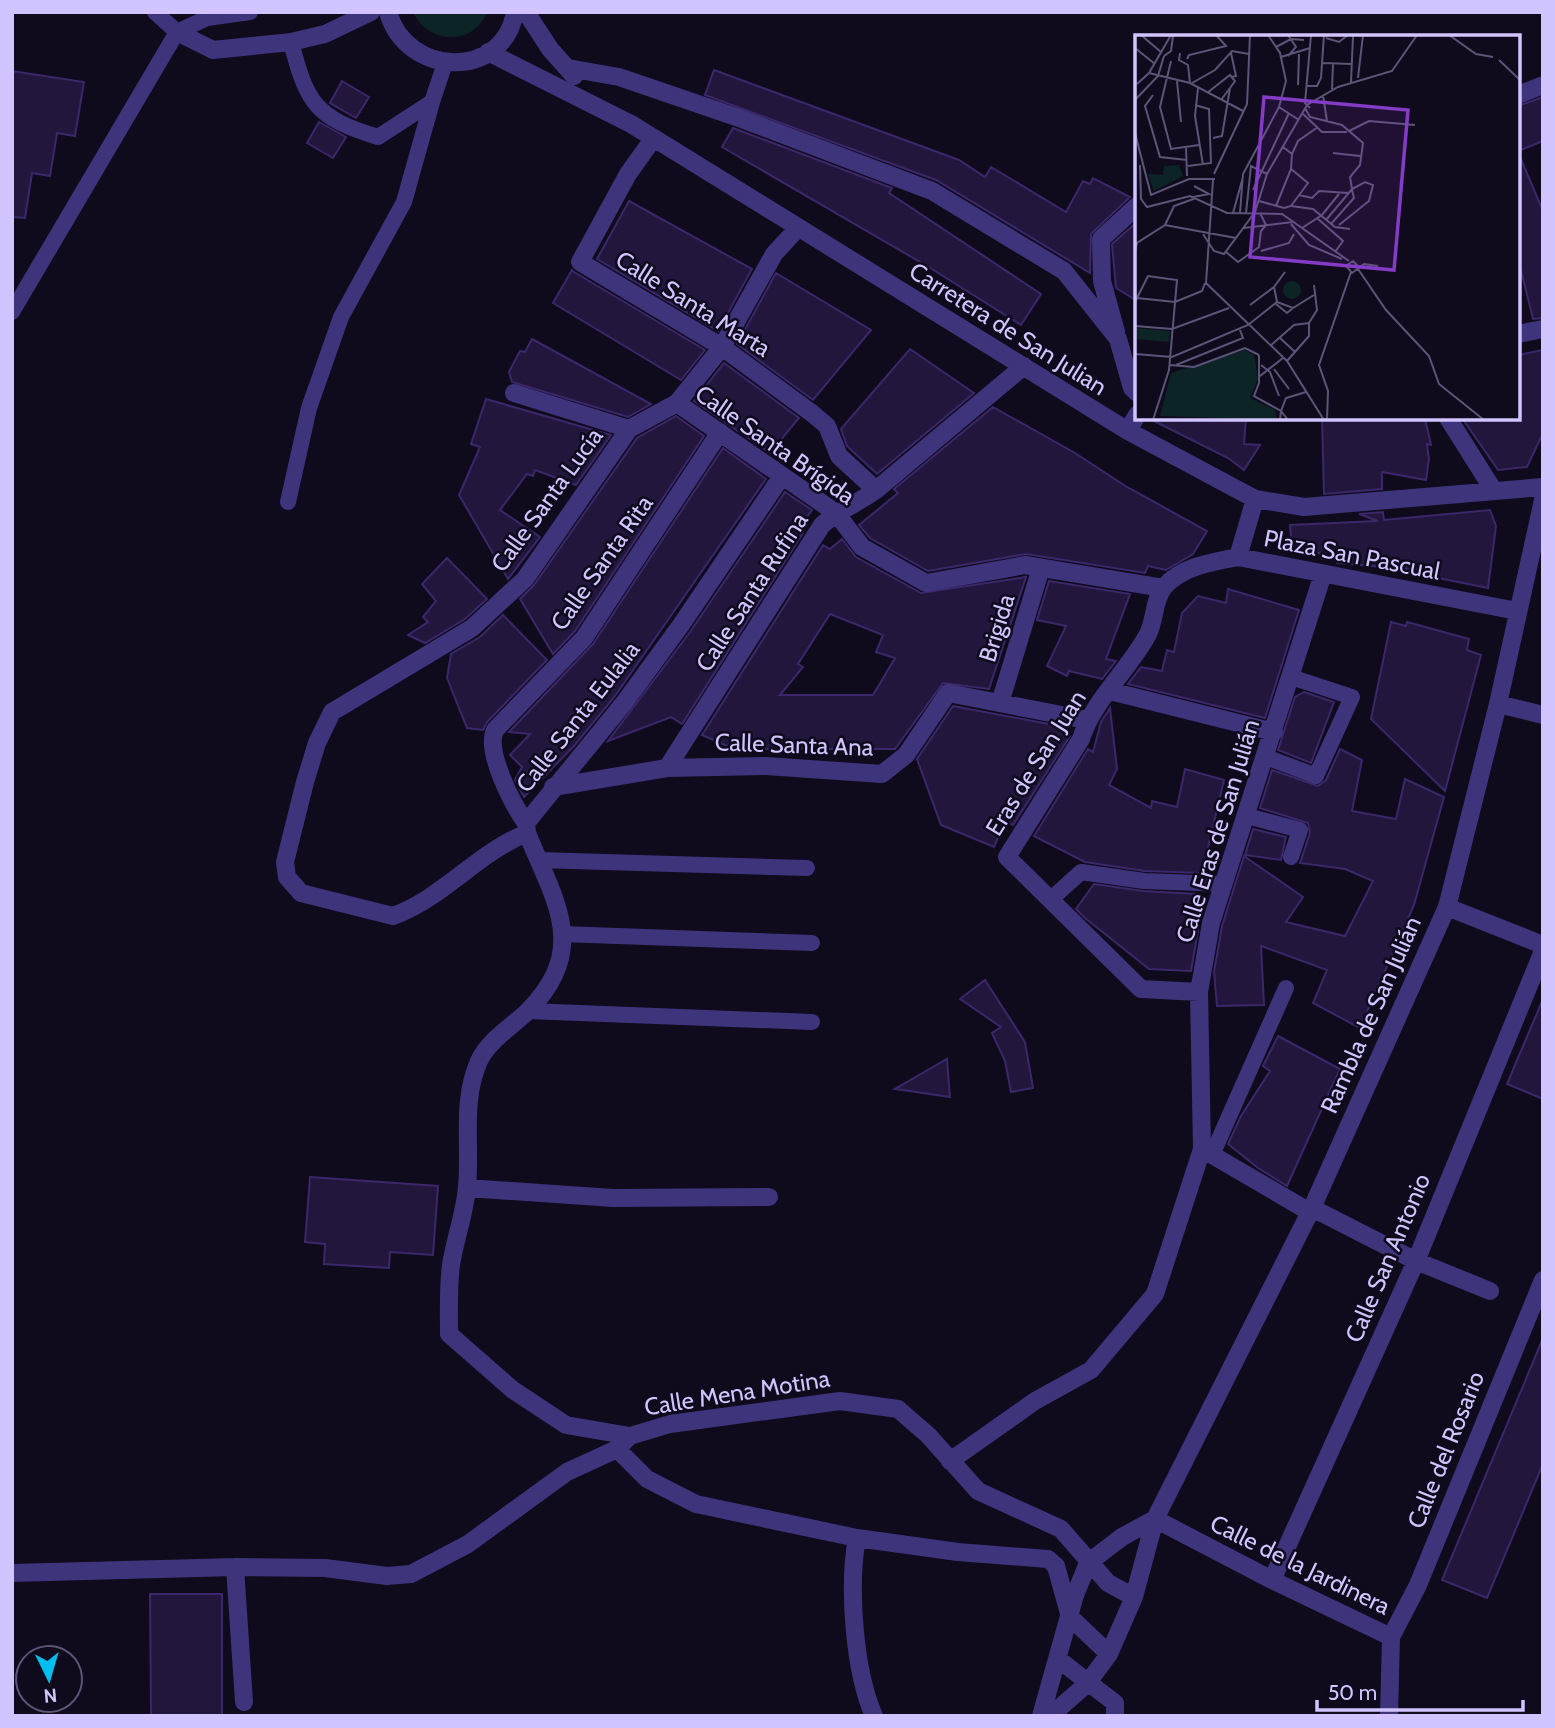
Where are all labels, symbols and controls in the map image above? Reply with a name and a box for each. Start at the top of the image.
inset map [1135,35,1520,420]
street label: Calle Santa Marta [611,244,776,363]
street label: Carretera de San Julian [904,256,1112,401]
street label: Calle Santa Brígida [690,379,861,511]
street label: Calle Santa Lucía [485,422,609,577]
street label: Calle Santa Rita [544,489,659,636]
street label: Calle Santa Rufina [689,506,814,677]
street label: Plaza San Pascual [1262,523,1443,586]
street label: Brigida [973,590,1021,665]
street label: Calle Santa Eulalia [510,635,646,798]
street label: Eras de San Juan [979,685,1092,841]
street label: Calle Eras de San Julián [1170,716,1265,946]
street label: Calle Santa Ana [714,727,874,762]
street label: Rambla de San Julián [1314,912,1427,1118]
street label: Calle San Antonio [1339,1169,1436,1347]
street label: Calle Mena Motina [642,1363,832,1421]
street label: Calle del Rosario [1401,1367,1490,1532]
street label: Calle de la Jardinera [1206,1508,1395,1621]
north arrow [14,1644,84,1714]
scale bar [1317,1668,1524,1712]
text: 50 m [1328,1680,1377,1705]
text: N [43,1683,58,1707]

